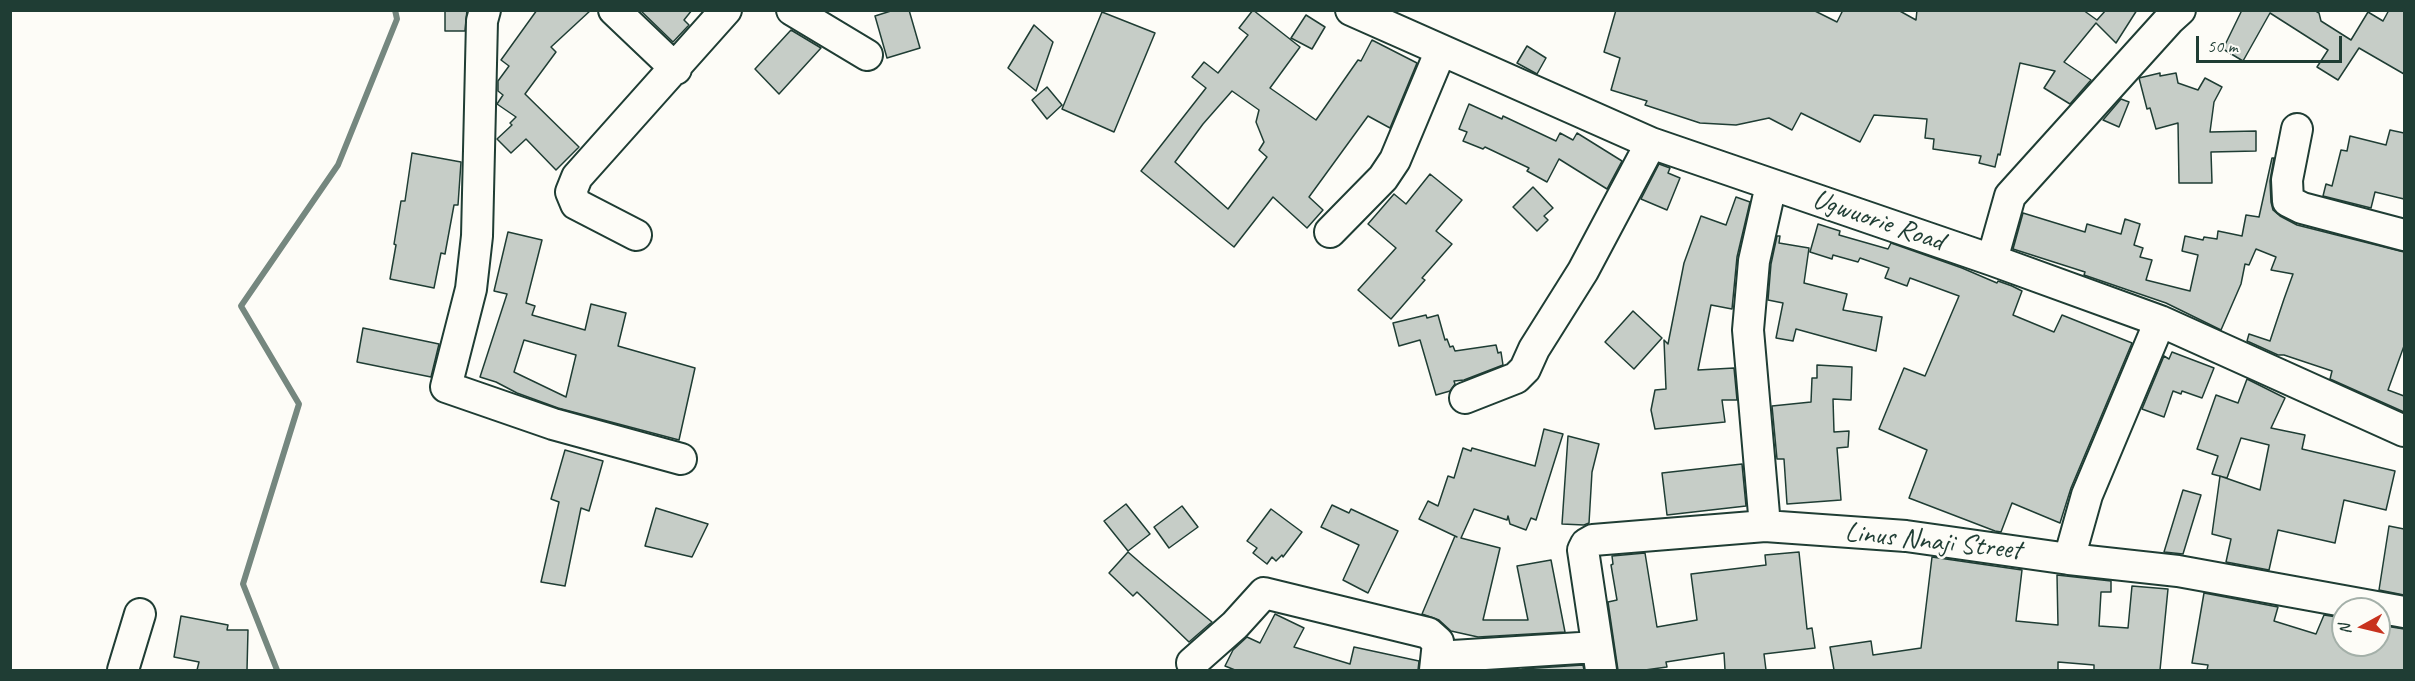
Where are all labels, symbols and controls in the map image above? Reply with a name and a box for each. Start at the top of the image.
scale bar [2199,24,2344,62]
text: 50 m [2207,35,2238,57]
street label: Ugwuorie Road [1808,183,1948,259]
street label: Linus Nnaji Street [1843,516,2023,568]
north arrow [2331,597,2391,657]
text: N [2335,623,2356,636]

